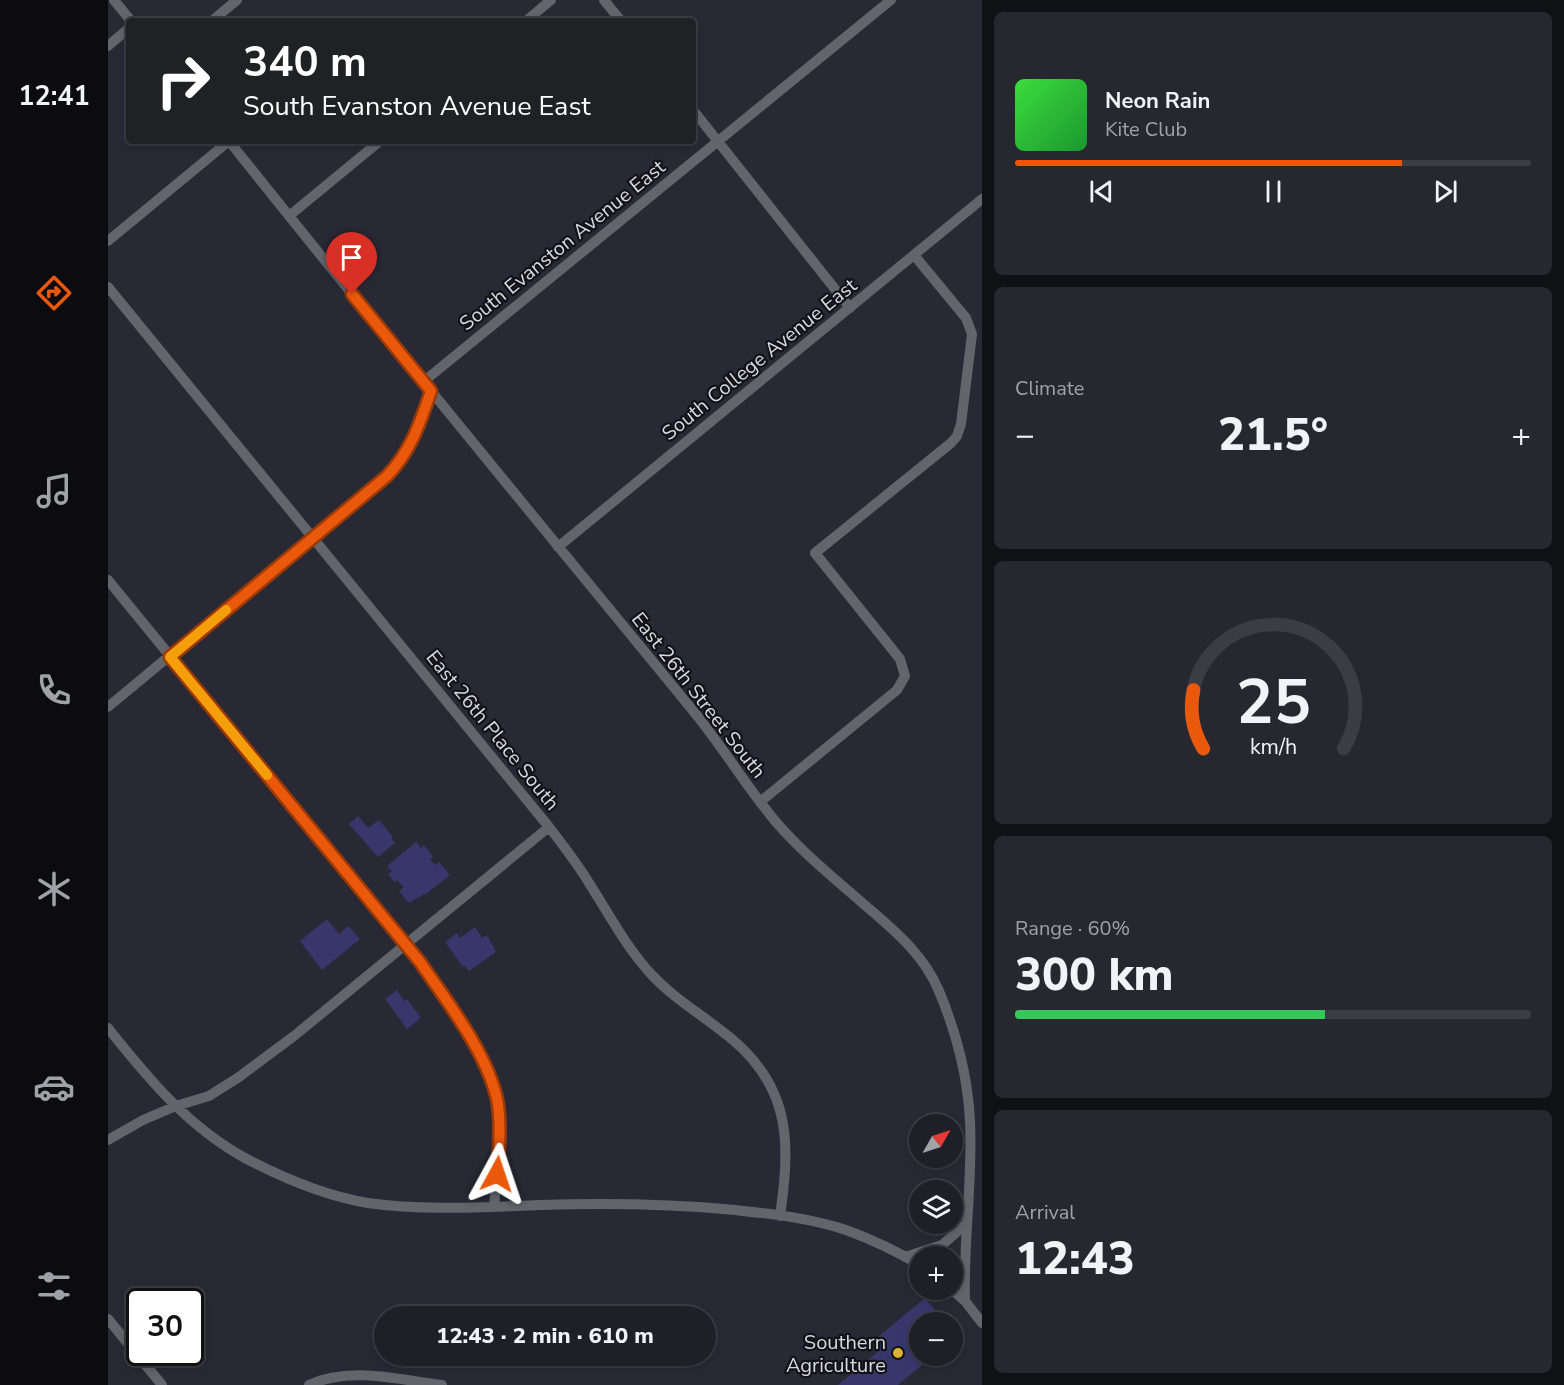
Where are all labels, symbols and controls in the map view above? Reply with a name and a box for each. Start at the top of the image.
text: 340 m [243,34,367,91]
icon: right [144,42,222,120]
text: 12:41 [18,78,90,115]
text: Neon Rain [1105,86,1210,116]
text: South Evanston Avenue East [243,88,591,125]
text: Kite Club [1105,116,1187,143]
street label: South Evanston Avenue East [454,153,672,337]
icon: previous [1085,175,1118,208]
icon: pause [1257,175,1290,208]
icon: next [1429,175,1462,208]
pin [326,232,377,294]
icon: arrive [335,241,368,274]
icon: directions [33,272,75,314]
street label: South College Avenue East [656,272,863,447]
text: Climate [1015,375,1084,402]
text: 21.5° [1218,405,1328,466]
text: − [1015,413,1035,458]
text: + [1511,413,1531,458]
icon: music [33,470,75,512]
street label: East 26th Street South [625,607,772,784]
street label: East 26th Place South [420,645,565,816]
text: 25 [1236,661,1310,746]
icon: phone [33,669,75,711]
text: km/h [1249,733,1297,763]
icon: climate [33,868,75,910]
text: Range · 60% [1015,915,1130,942]
text: 300 km [1015,945,1174,1006]
icon: car [33,1066,75,1108]
north arrow [909,1114,963,1168]
map controls [909,1114,963,1366]
position arrow [465,1142,529,1206]
button: layers [909,1180,963,1234]
text: Arrival [1015,1199,1075,1226]
text: 12:43 [1015,1229,1135,1290]
button: + [909,1246,963,1300]
icon: filters [33,1265,75,1307]
speed limit sign: 30 [126,1288,204,1366]
button: − [909,1312,963,1366]
text: 12:43 · 2 min · 610 m [436,1321,654,1351]
place label: Southern Agriculture [786,1329,886,1379]
marker: Southern Agriculture [891,1346,905,1360]

